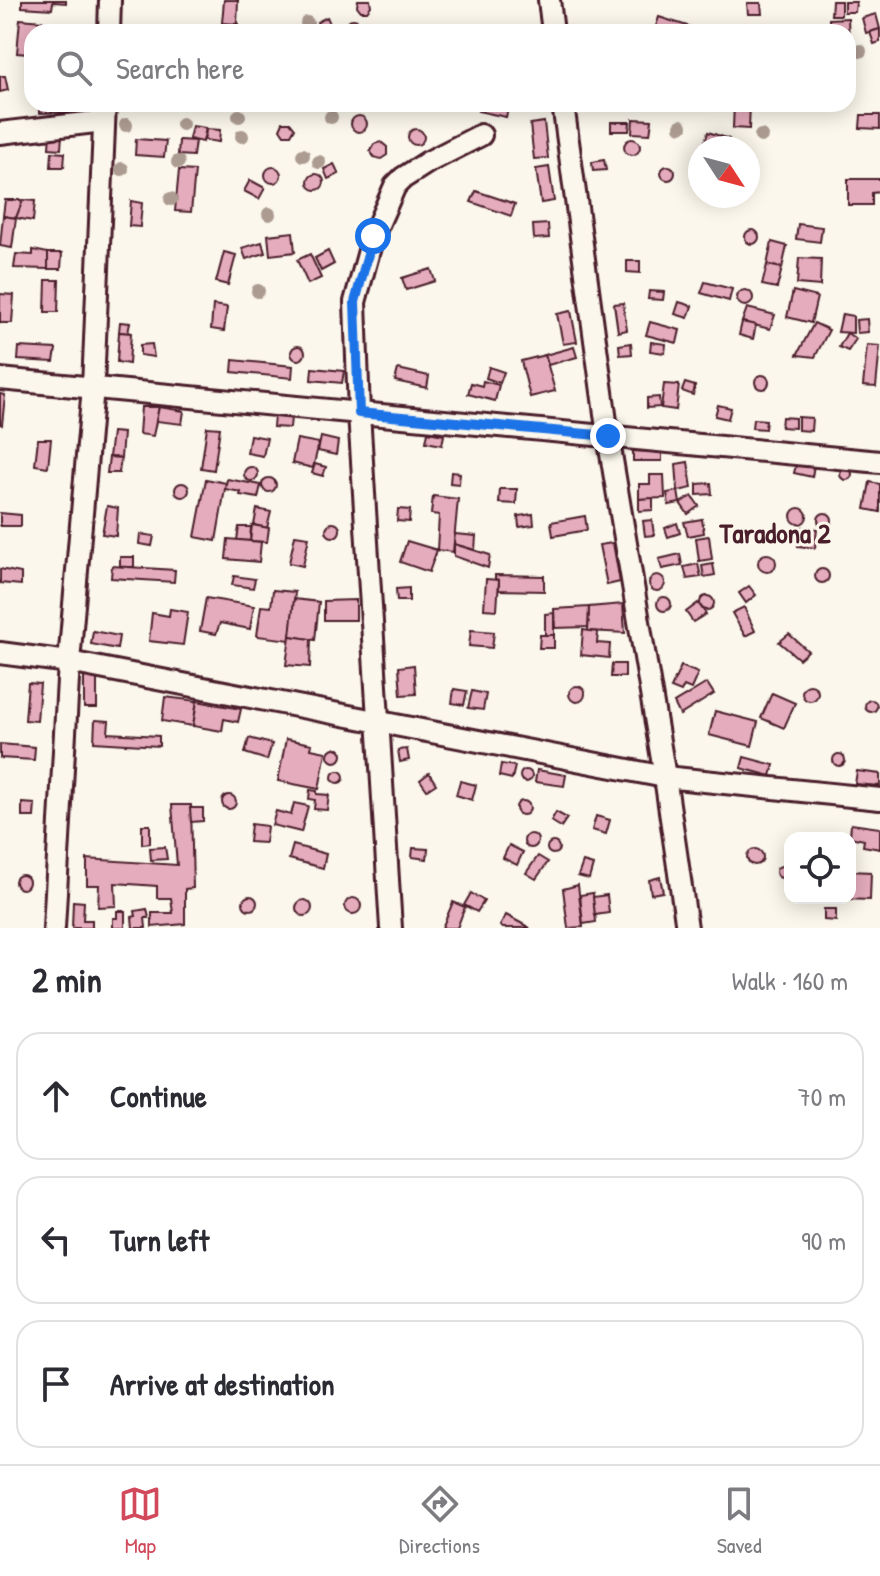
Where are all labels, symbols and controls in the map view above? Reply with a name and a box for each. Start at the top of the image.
search box [24,24,856,112]
icon: search [52,46,96,90]
text: Search here [116,48,244,88]
north arrow [688,136,760,208]
route start [355,218,391,254]
route end [590,418,626,454]
district label: Taradona 2 [718,514,832,552]
map controls [784,832,856,904]
button: locate [784,832,856,904]
text: 2 min [32,957,102,1003]
text: Walk · 160 m [732,963,848,998]
icon: ahead [34,1074,78,1118]
text: Continue [110,1076,207,1116]
text: 70 m [798,1079,846,1114]
icon: left [34,1218,78,1262]
text: Turn left [110,1220,209,1260]
text: 90 m [801,1223,846,1258]
icon: arrive [34,1362,78,1406]
text: Arrive at destination [110,1364,335,1404]
tab: Map [118,1482,162,1560]
tab: Directions [399,1482,480,1560]
tab: Saved [717,1482,762,1560]

